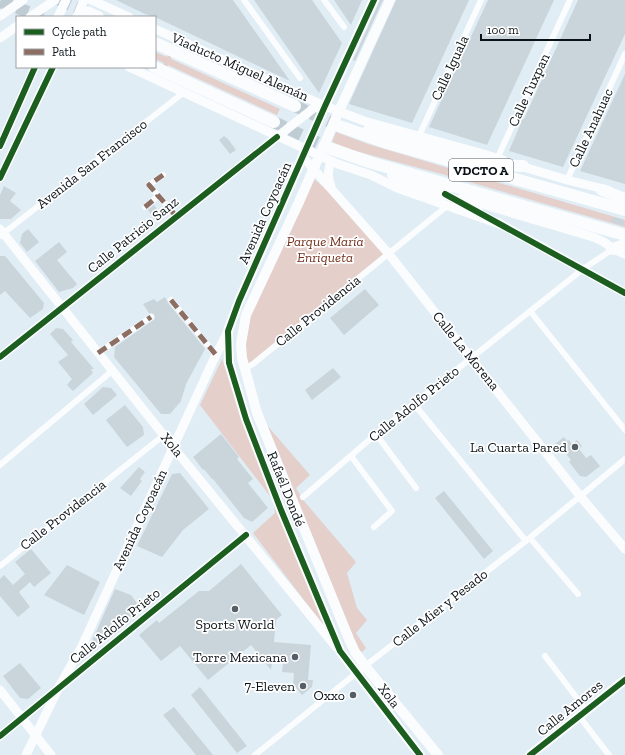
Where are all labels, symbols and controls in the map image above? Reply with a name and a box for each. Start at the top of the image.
legend [16,16,156,68]
scale bar [481,16,590,42]
text: 100 m [487,23,519,37]
text: Cycle path [52,25,107,39]
street label: Viaducto Miguel Alemán [168,29,311,105]
street label: Calle Iguala [428,32,473,103]
text: Path [52,45,76,59]
street label: Calle Tuxpan [505,51,553,129]
street label: Calle Anahuac [565,86,617,170]
street label: Avenida San Francisco [33,116,151,212]
street label: Avenida Coyoacán [235,159,295,267]
road number: VDCTO A [449,159,513,181]
street label: Calle Patricio Sanz [84,193,182,277]
park label: Parque María Enriqueta [286,233,364,266]
street label: Calle Providencia [272,271,364,350]
street label: Calle La Morena [429,308,503,394]
street label: Calle Adolfo Prieto [365,362,463,446]
street label: Xola [157,429,187,461]
place label: La Cuarta Pared [470,439,567,456]
marker: La Cuarta Pared [570,442,580,452]
street label: Rafaél Dondé [263,449,309,529]
street label: Avenida Coyoacán [109,467,171,573]
street label: Calle Providencia [17,476,110,554]
street label: Calle Mier y Pesado [389,565,491,651]
street label: Calle Adolfo Prieto [66,584,164,668]
marker: Sports World [230,604,240,614]
place label: Sports World [195,616,275,633]
place label: Torre Mexicana [193,649,287,666]
marker: Torre Mexicana [290,652,300,662]
street label: Calle Amores [534,676,606,740]
place label: 7-Eleven [244,678,295,695]
street label: Xola [374,680,404,712]
marker: 7-Eleven [298,681,308,691]
place label: Oxxo [314,687,345,704]
marker: Oxxo [348,690,358,700]

